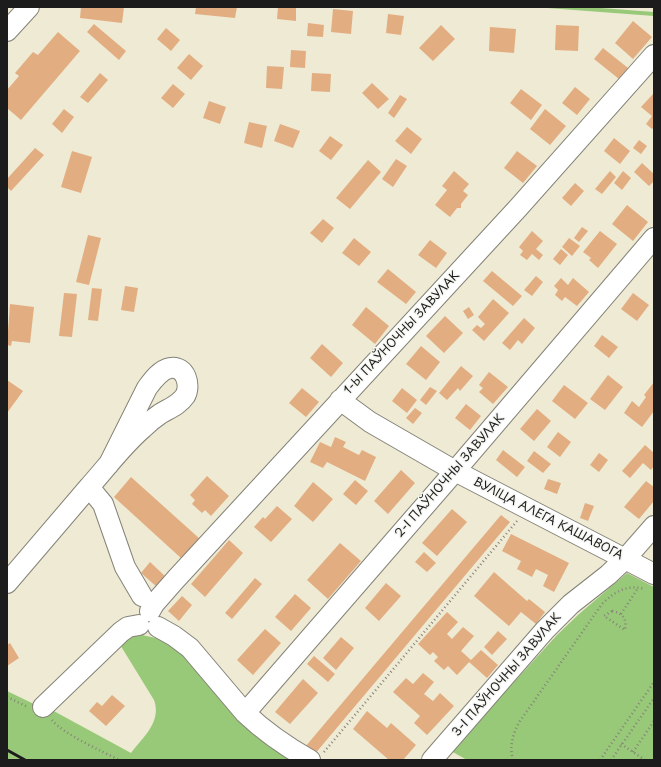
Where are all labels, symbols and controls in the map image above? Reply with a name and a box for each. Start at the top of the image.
street label: 1-Ы ПАЎНОЧНЫ ЗАВУЛАК [341,268,463,398]
street label: 2-І ПАЎНОЧНЫ ЗАВУЛАК [392,411,508,541]
street label: ВУЛІЦА АЛЕГА КАШАВОГА [471,475,625,563]
street label: 3-І ПАЎНОЧНЫ ЗАВУЛАК [450,610,564,740]

